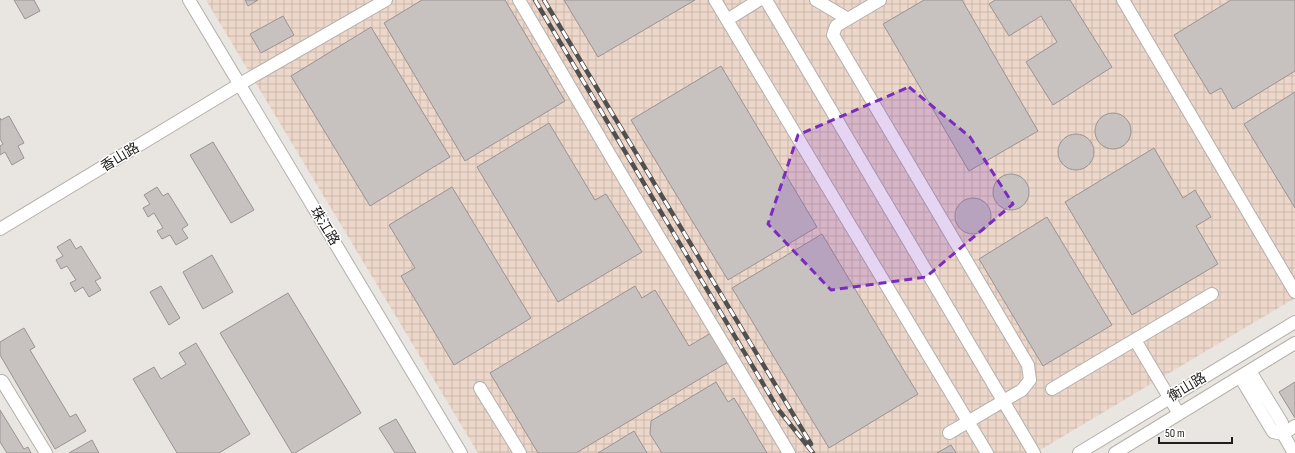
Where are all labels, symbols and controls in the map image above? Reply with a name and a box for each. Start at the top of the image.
street label: 香山路 [98,139,142,175]
street label: 珠江路 [307,204,343,248]
street label: 衡山路 [1165,369,1209,405]
scale bar [1159,419,1232,445]
text: 50 m [1165,426,1185,441]

